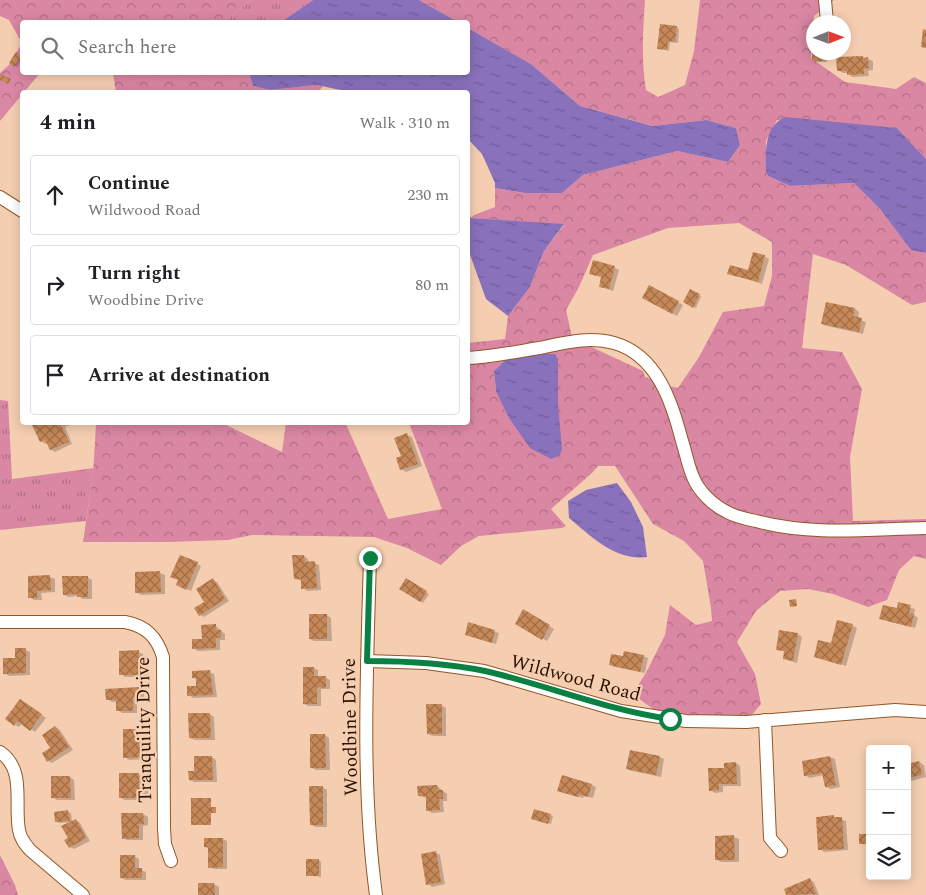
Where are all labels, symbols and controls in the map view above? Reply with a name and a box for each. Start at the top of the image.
north arrow [806,15,851,60]
search box [20,20,470,75]
text: Search here [78,33,177,62]
icon: search [38,34,66,62]
text: 4 min [40,107,96,139]
text: Walk · 310 m [359,111,450,135]
text: Continue [88,169,170,198]
icon: ahead [41,181,69,209]
text: 230 m [407,183,449,207]
text: Wildwood Road [88,198,201,222]
text: Turn right [88,259,181,288]
icon: right [41,271,69,299]
text: 80 m [415,273,449,297]
text: Woodbine Drive [88,288,204,312]
icon: arrive [41,361,69,389]
text: Arrive at destination [88,361,270,390]
route end [359,547,382,570]
street label: Wildwood Road [507,647,644,710]
street label: Tranquility Drive [129,657,160,803]
street label: Woodbine Drive [335,658,366,796]
route start [659,708,682,731]
map controls [866,745,911,880]
button: + [866,745,911,790]
button: − [866,790,911,835]
button: layers [866,835,911,880]

